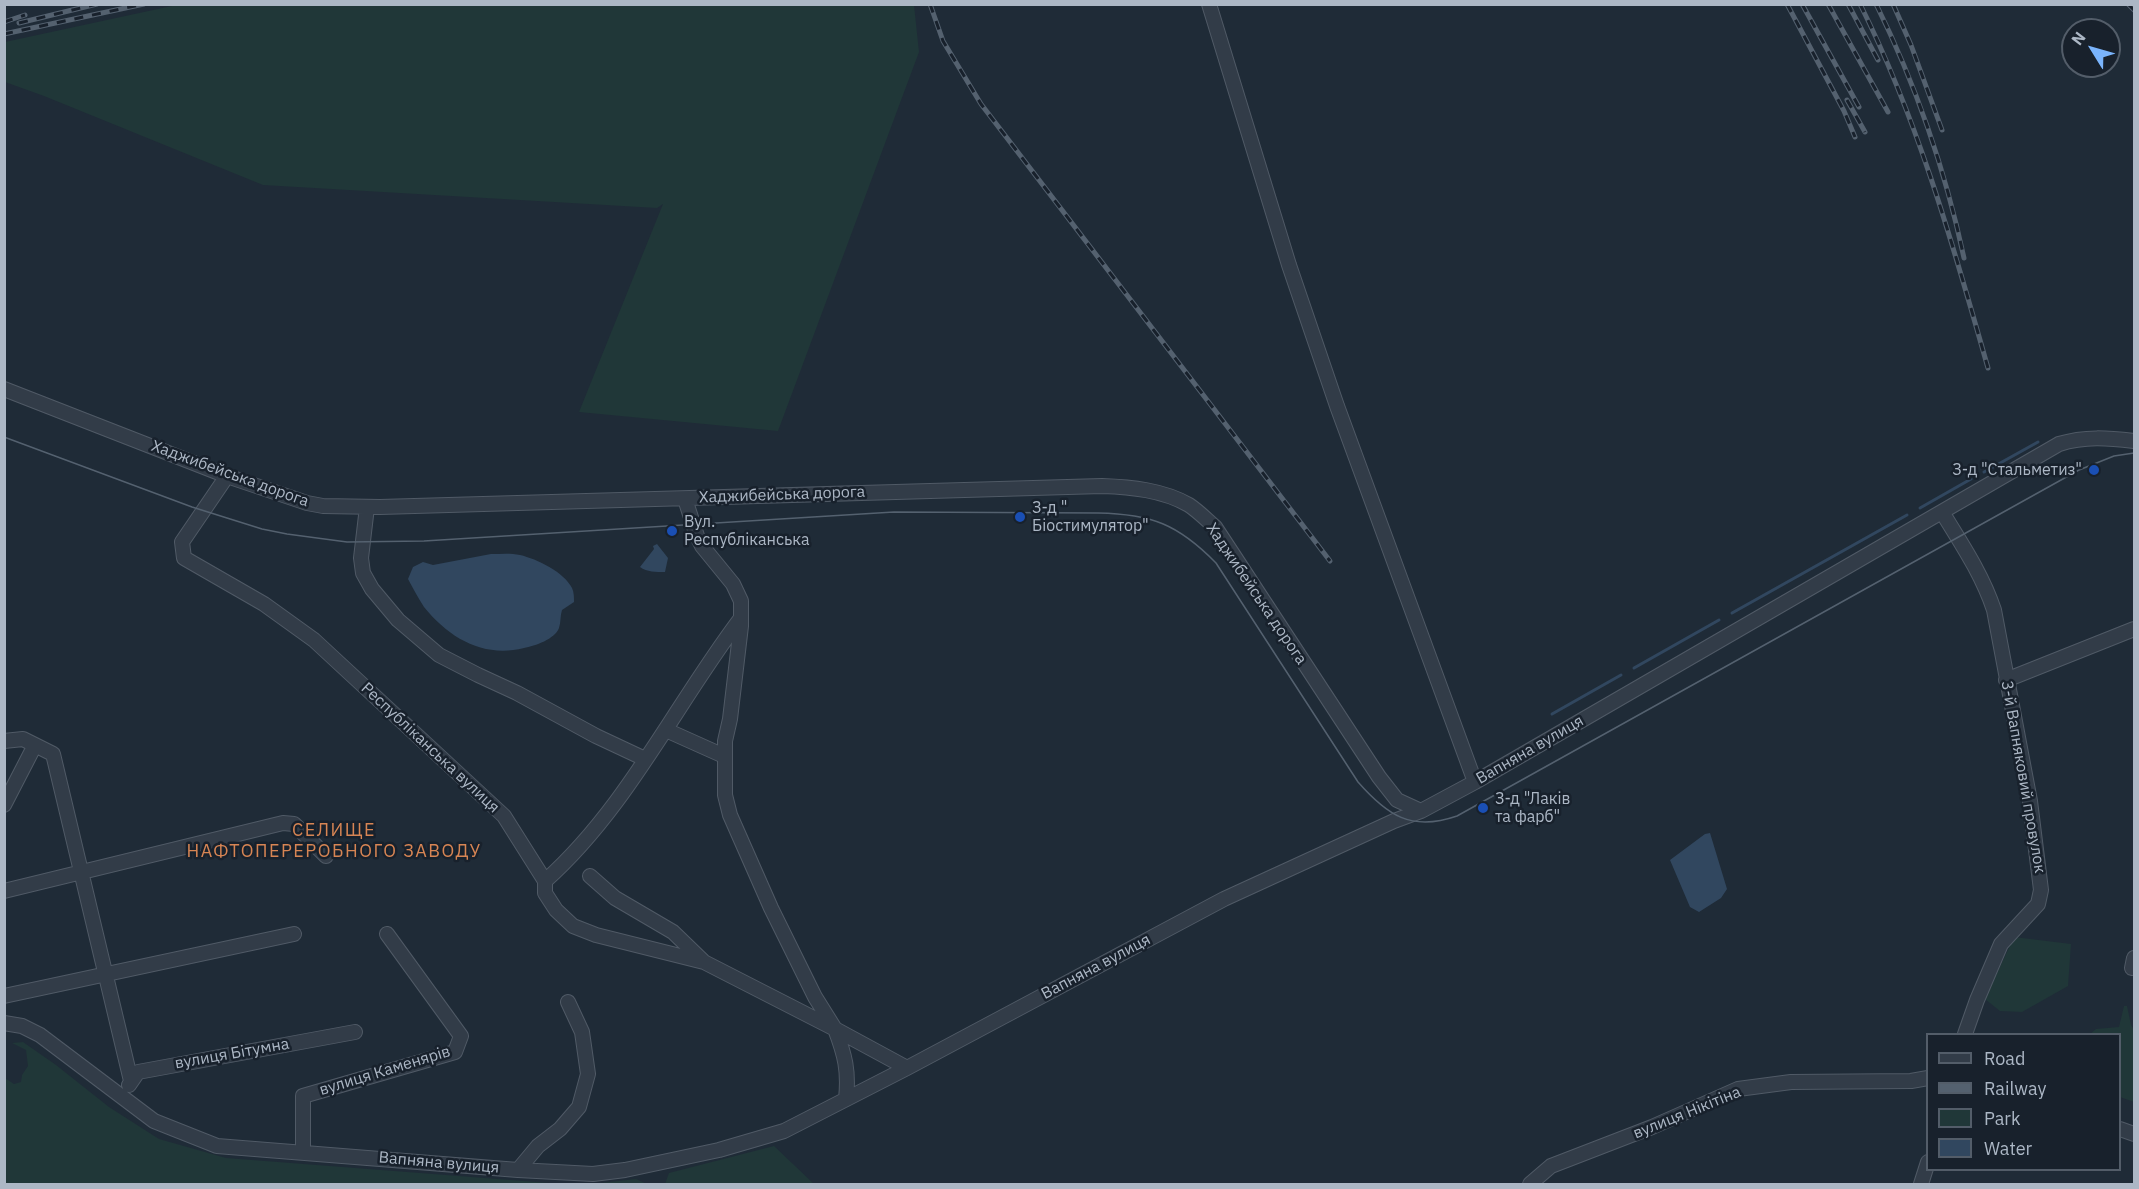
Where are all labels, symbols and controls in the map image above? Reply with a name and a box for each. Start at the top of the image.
north arrow [2061,18,2121,78]
text: N [2067,28,2090,49]
street label: Хаджибейська дорога [149,437,311,511]
place label: З-д "Стальметиз" [1952,460,2082,480]
marker: З-д "Стальметиз" [2087,463,2101,477]
street label: Хаджибейська дорога [699,483,865,507]
place label: З-д " Біостимулятор" [1032,498,1149,536]
marker: З-д " Біостимулятор" [1013,510,1027,524]
place label: Вул. Республіканська [684,512,810,550]
street label: Хаджибейська дорога [1202,520,1310,668]
marker: Вул. Республіканська [665,524,679,538]
street label: Республіканська вулиця [357,679,503,817]
street label: 3-й Вапняковий провулок [1997,679,2049,875]
street label: Вапняна вулиця [1473,711,1587,789]
place label: З-д "Лаків та фарб" [1495,789,1571,827]
marker: З-д "Лаків та фарб" [1476,801,1490,815]
district label: СЕЛИЩЕ НАФТОПЕРЕРОБНОГО ЗАВОДУ [186,820,482,862]
street label: Вапняна вулиця [1038,930,1154,1004]
legend [1926,1033,2121,1171]
street label: вулиця Бітумна [173,1034,291,1074]
street label: вулиця Каменярів [317,1042,453,1100]
text: Road [1984,1047,2025,1070]
text: Railway [1984,1077,2046,1100]
street label: вулиця Нікітіна [1630,1083,1744,1143]
text: Park [1984,1107,2020,1130]
text: Water [1984,1137,2032,1160]
street label: Вапняна вулиця [378,1148,500,1178]

